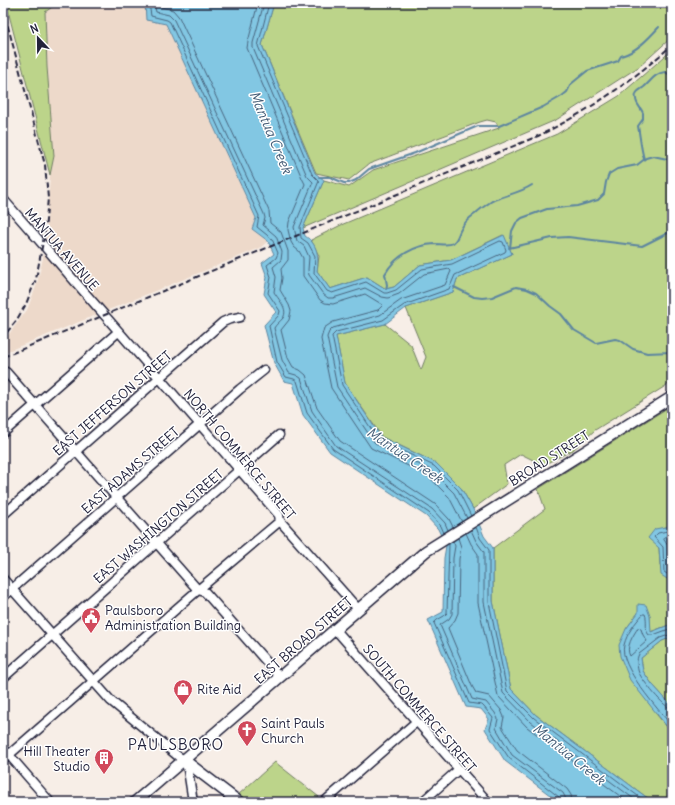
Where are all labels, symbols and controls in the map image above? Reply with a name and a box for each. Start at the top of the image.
north arrow [18,18,58,58]
text: N [28,21,40,37]
water label: Mantua Creek [246,88,297,177]
street label: MANTUA AVENUE [21,204,102,294]
street label: EAST JEFFERSON STREET [49,347,175,460]
street label: NORTH COMMERCE STREET [180,386,299,523]
street label: EAST ADAMS STREET [78,423,183,518]
water label: Mantua Creek [363,423,447,488]
street label: BROAD STREET [506,427,593,490]
street label: EAST WASHINGTON STREET [90,465,227,587]
street label: EAST BROAD STREET [251,593,356,688]
place label: Paulsboro Administration Building [105,602,241,634]
public building icon: Paulsboro Administration Building [80,606,102,634]
street label: SOUTH COMMERCE STREET [359,641,480,776]
shop icon: Rite Aid [172,678,194,706]
place label: Rite Aid [197,681,242,698]
place label: Saint Pauls Church [261,715,325,747]
church icon: Saint Pauls Church [236,719,258,747]
water label: Mantua Creek [529,719,610,789]
district label: PAULSBORO [128,735,224,754]
place label: Hill Theater Studio [24,743,91,775]
building icon: Hill Theater Studio [93,747,115,775]

